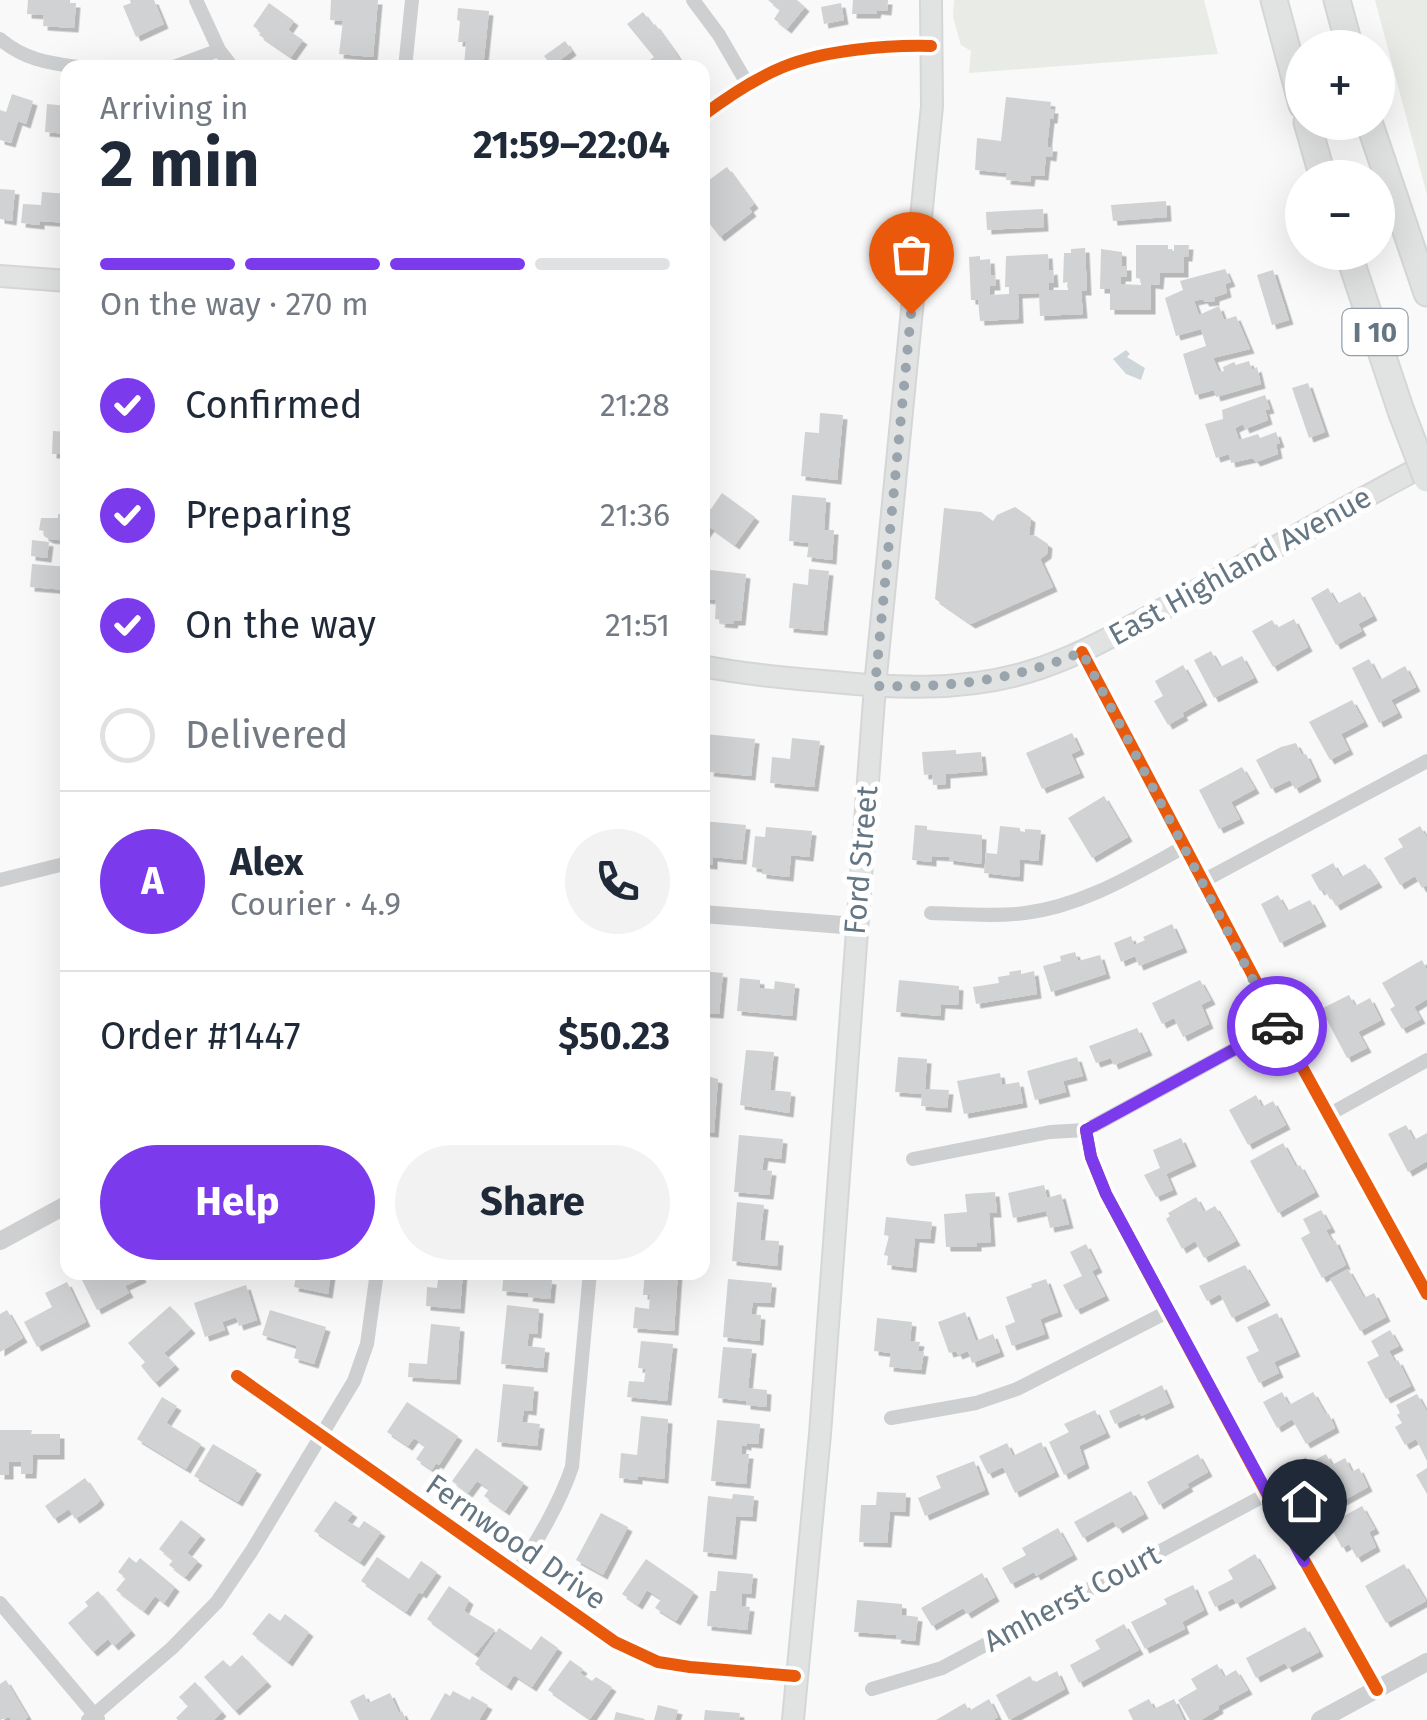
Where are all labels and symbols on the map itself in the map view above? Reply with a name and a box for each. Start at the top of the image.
pin [869,212,954,315]
road number: I 10 [1342,309,1408,355]
street label: East Highland Avenue [1102,479,1378,653]
street label: Ford Street [837,784,885,936]
courier [1227,976,1327,1076]
pin [1262,1459,1347,1562]
street label: Fernwood Drive [419,1466,613,1618]
street label: Amherst Court [978,1536,1166,1660]

